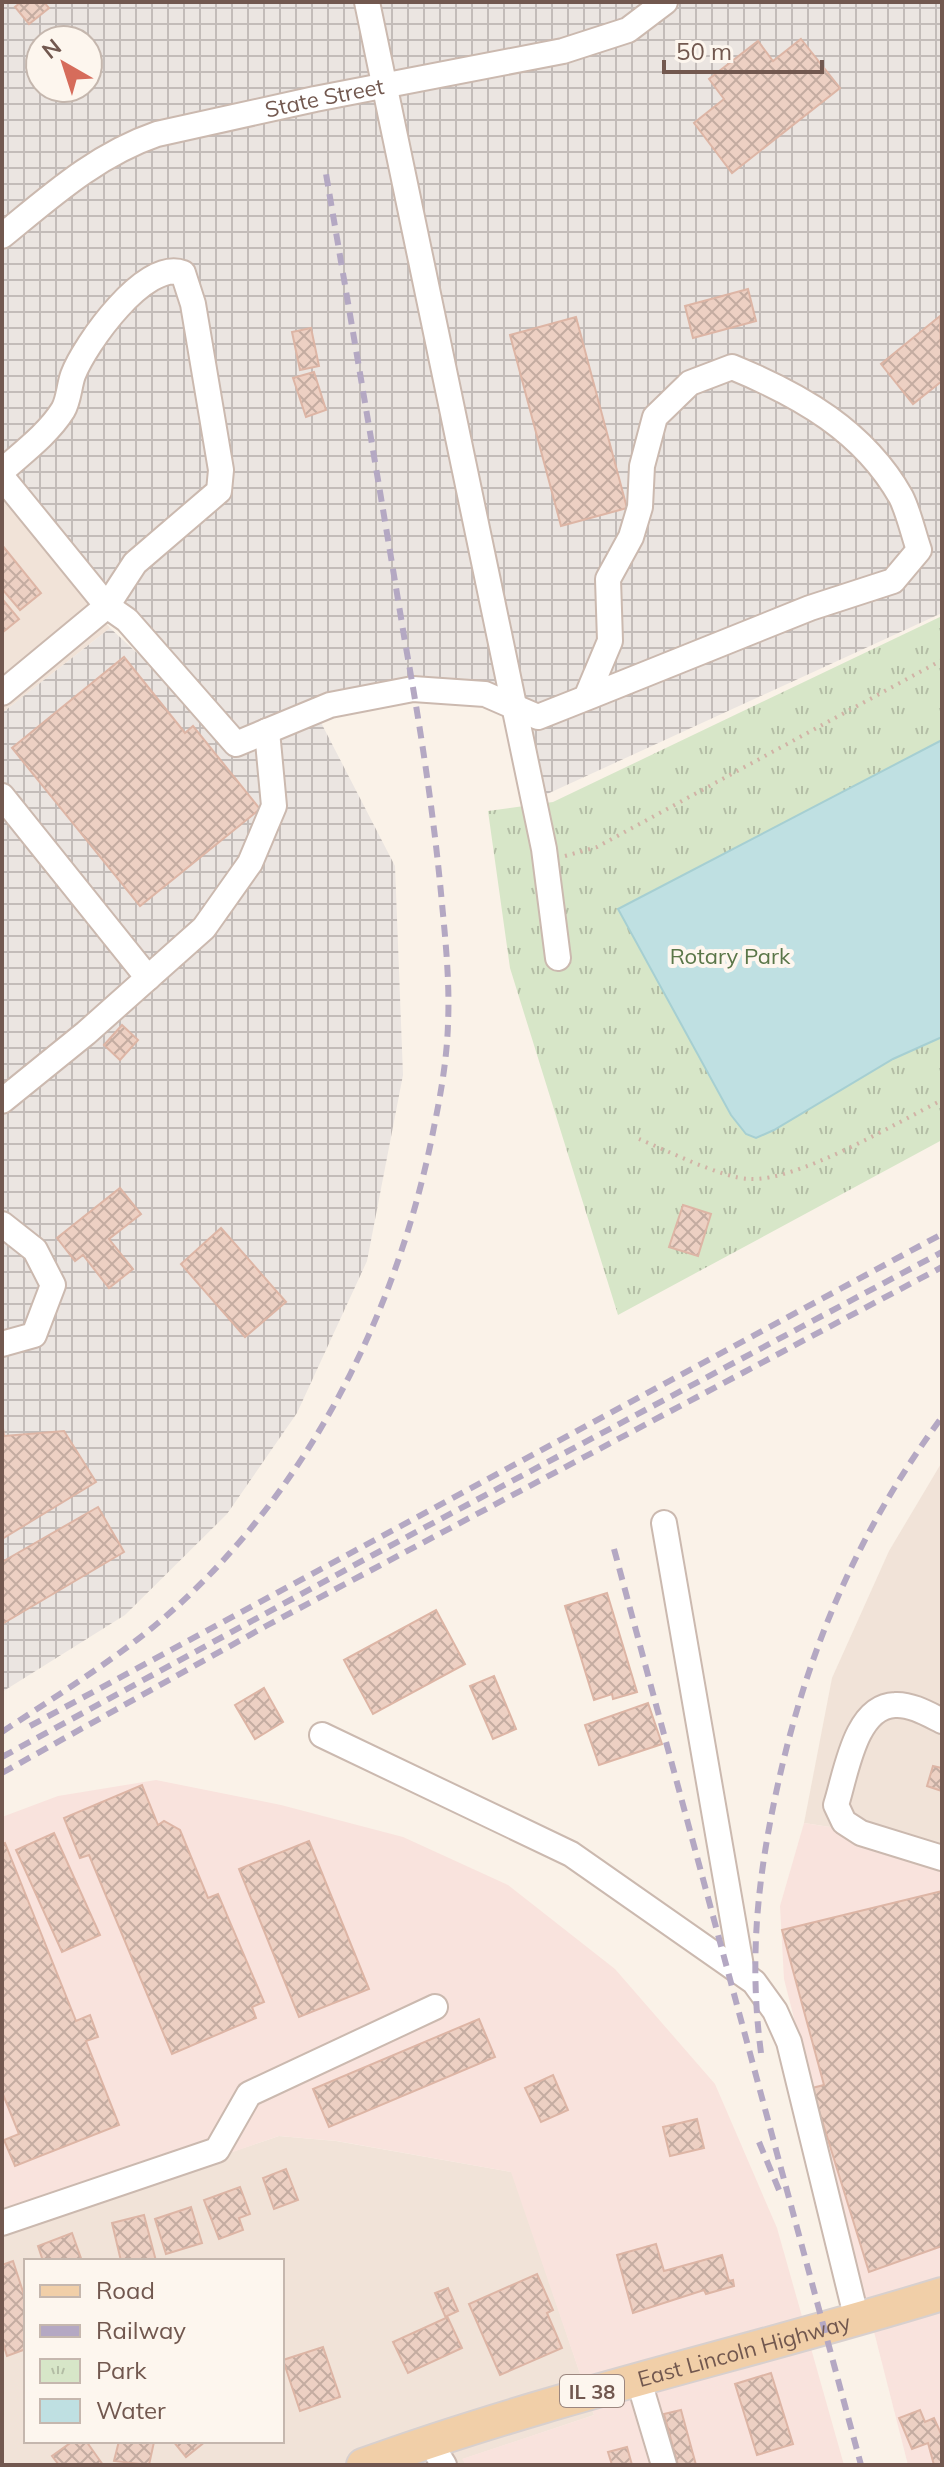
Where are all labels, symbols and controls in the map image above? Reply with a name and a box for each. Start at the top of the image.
north arrow [24,24,104,104]
scale bar [664,24,822,74]
text: N [36,32,67,65]
text: 50 m [676,36,732,66]
street label: State Street [262,72,387,124]
park label: Rotary Park [670,942,791,970]
legend [24,2259,284,2443]
text: Road [96,2275,155,2305]
street label: East Lincoln Highway [635,2308,854,2393]
text: Railway [96,2315,186,2345]
text: Park [96,2355,147,2385]
road number: IL 38 [560,2375,624,2407]
text: Water [96,2395,166,2425]

